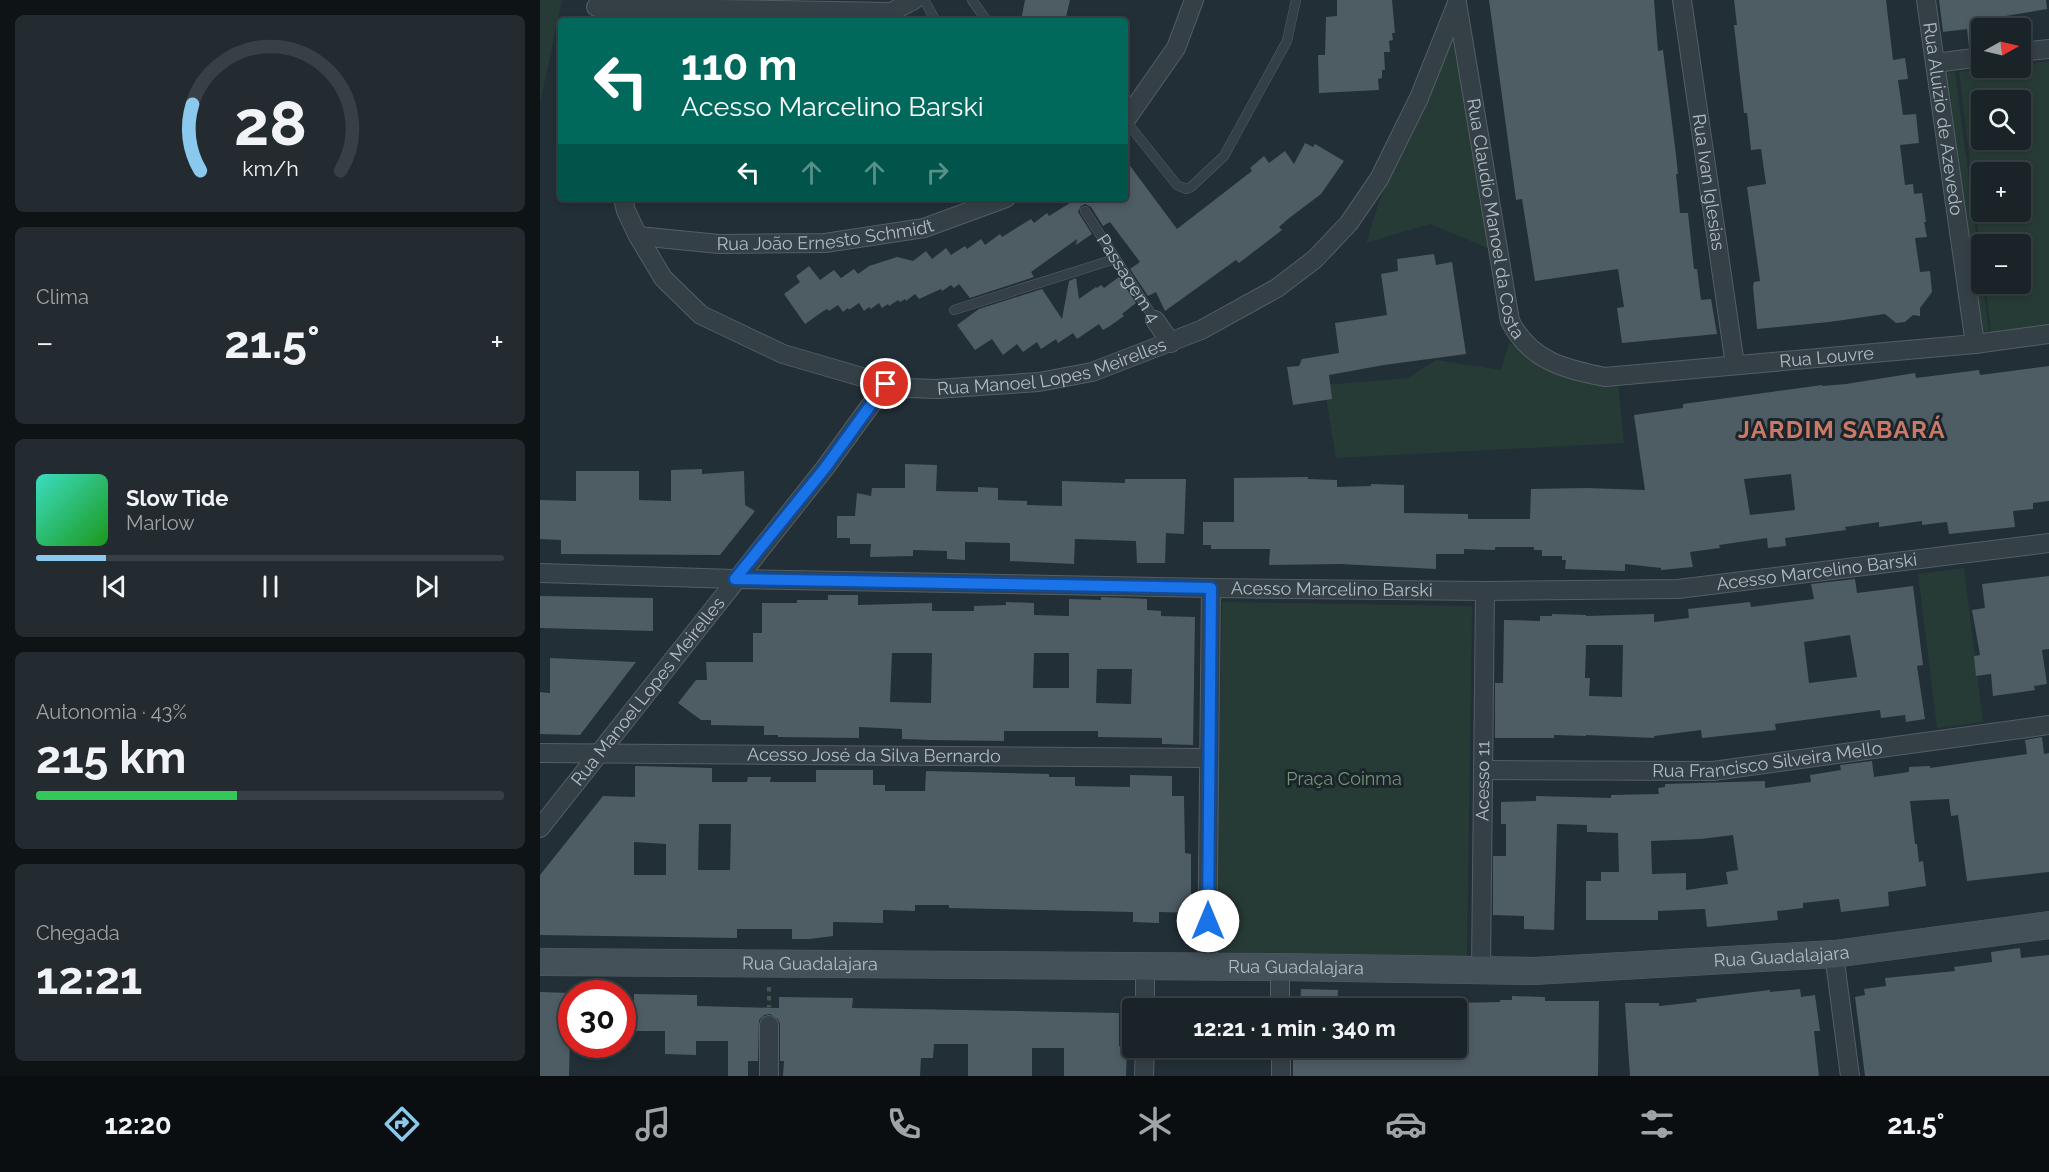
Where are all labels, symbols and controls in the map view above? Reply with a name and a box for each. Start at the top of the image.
north arrow [1971,18,2031,78]
map controls [1971,18,2031,294]
street label: Rua Aluizio de Azevedo [1919,21,1968,217]
text: 110 m [681,41,797,90]
icon: left [582,42,660,120]
text: 28 [234,86,306,160]
button: search [1971,90,2031,150]
text: Acesso Marcelino Barski [681,91,984,122]
street label: Rua Claudio Manoel da Costa [1463,97,1529,343]
street label: Rua Ivan Iglesias [1689,112,1729,252]
text: km/h [242,156,298,181]
icon: left [732,156,765,189]
icon: ahead [795,156,828,189]
icon: ahead [858,156,891,189]
icon: right [921,156,954,189]
button: + [1971,162,2031,222]
street label: Rua João Ernesto Schmidt [717,214,936,254]
street label: Passagem 4 [1093,230,1165,326]
button: − [1971,234,2031,294]
text: Clima [36,285,89,309]
text: 21.5° [224,316,320,369]
text: − [36,323,54,362]
text: + [490,323,504,362]
street label: Rua Manoel Lopes Meirelles [936,333,1169,399]
street label: Rua Louvre [1779,342,1875,371]
pin [860,358,911,409]
icon: arrive [869,367,902,400]
district label: JARDIM SABARÁ [1738,415,1946,444]
text: Slow Tide [126,485,228,511]
text: Marlow [126,511,195,535]
street label: Acesso Marcelino Barski [1715,548,1918,594]
icon: previous [98,570,131,603]
icon: pause [254,570,287,603]
icon: next [410,570,443,603]
street label: Acesso Marcelino Barski [1231,577,1433,600]
street label: Rua Manoel Lopes Meirelles [566,592,729,790]
text: Autonomia · 43% [36,700,187,724]
text: 215 km [36,731,186,784]
street label: Rua Francisco Silveira Mello [1652,737,1884,781]
street label: Acesso 11 [1472,740,1493,821]
street label: Acesso José da Silva Bernardo [747,744,1001,766]
park label: Praça Coinma [1286,768,1402,789]
position arrow [1176,889,1240,953]
text: Chegada [36,921,120,945]
street label: Rua Guadalajara [1713,941,1851,971]
text: 12:21 [36,952,142,1005]
street label: Rua Guadalajara [742,952,878,974]
street label: Rua Guadalajara [1228,956,1364,978]
speed limit sign: 30 [558,980,636,1058]
text: 12:21 · 1 min · 340 m [1193,1015,1396,1041]
icon: directions [381,1103,423,1145]
icon: music [632,1103,674,1145]
icon: phone [883,1103,925,1145]
icon: climate [1134,1103,1176,1145]
icon: car [1385,1103,1427,1145]
icon: filters [1636,1103,1678,1145]
text: 12:20 [105,1109,172,1140]
text: 21.5° [1887,1109,1944,1140]

